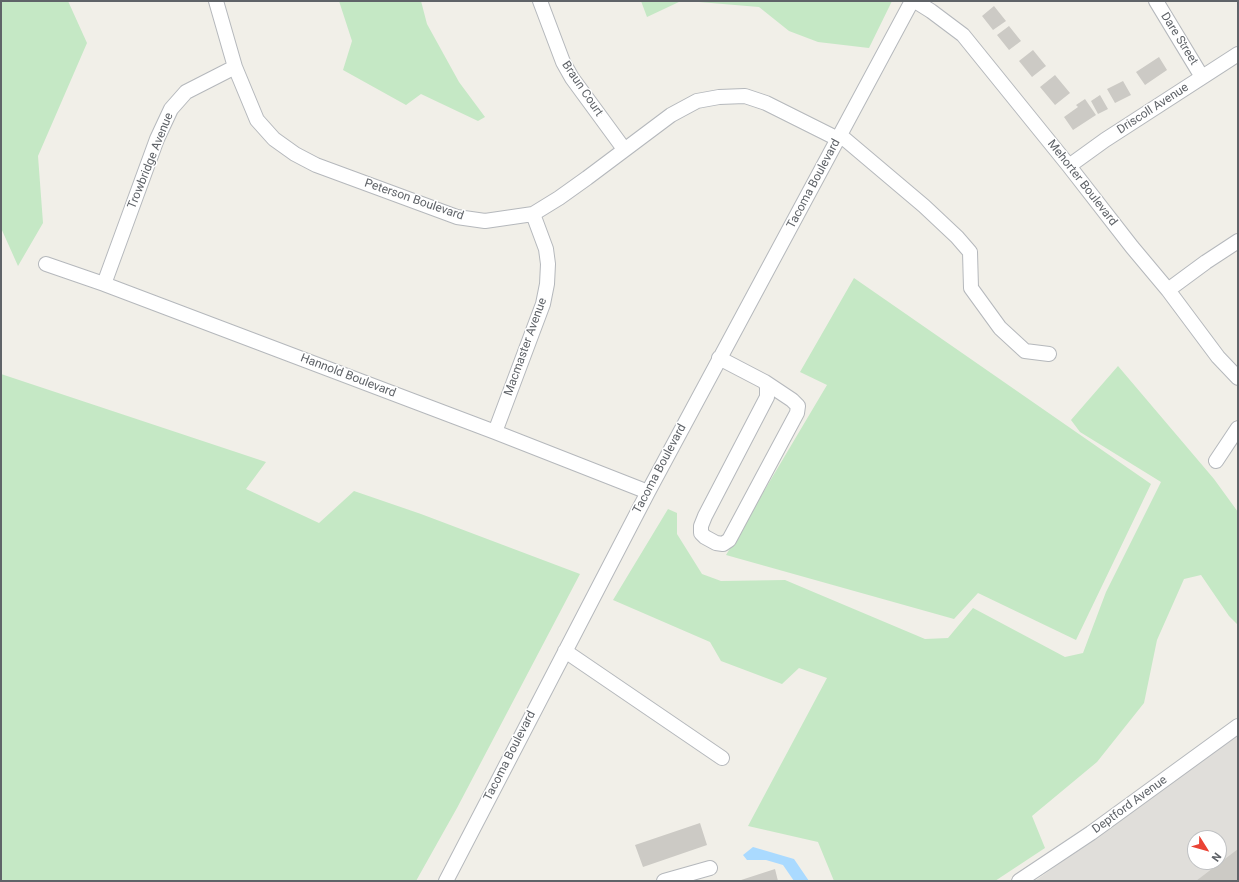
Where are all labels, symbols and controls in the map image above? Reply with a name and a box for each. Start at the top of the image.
street label: Dare Street [1157,10,1201,68]
street label: Braun Court [558,59,606,119]
street label: Driscoll Avenue [1115,81,1191,137]
street label: Trowbridge Avenue [125,111,177,211]
street label: Tacoma Boulevard [784,137,844,231]
street label: Mehorter Boulevard [1044,137,1120,229]
street label: Peterson Boulevard [363,176,465,224]
street label: Macmaster Avenue [502,296,550,398]
street label: Hannold Boulevard [298,351,398,401]
street label: Tacoma Boulevard [630,422,690,516]
street label: Tacoma Boulevard [481,708,539,804]
street label: Deptford Avenue [1090,773,1170,837]
north arrow [1187,830,1227,870]
text: N [1209,850,1224,864]

